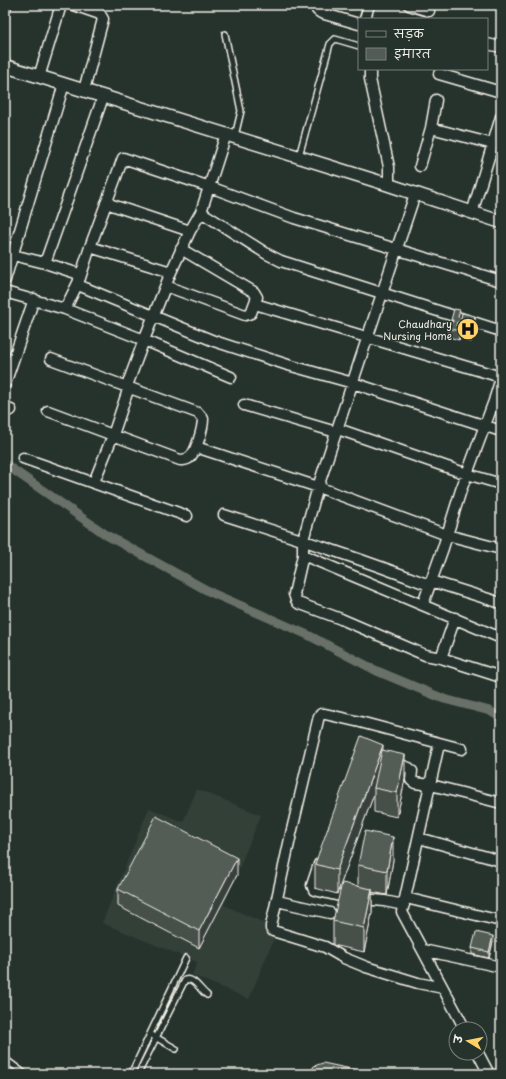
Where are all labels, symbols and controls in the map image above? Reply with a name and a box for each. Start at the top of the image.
legend [358,18,488,70]
text: सड़क [393,24,425,42]
text: इमारत [394,44,432,62]
place label: Chaudhary Nursing Home [383,316,452,343]
hospital icon: Chaudhary Nursing Home [455,316,481,342]
north arrow [448,1021,488,1061]
text: उ [448,1032,467,1045]

